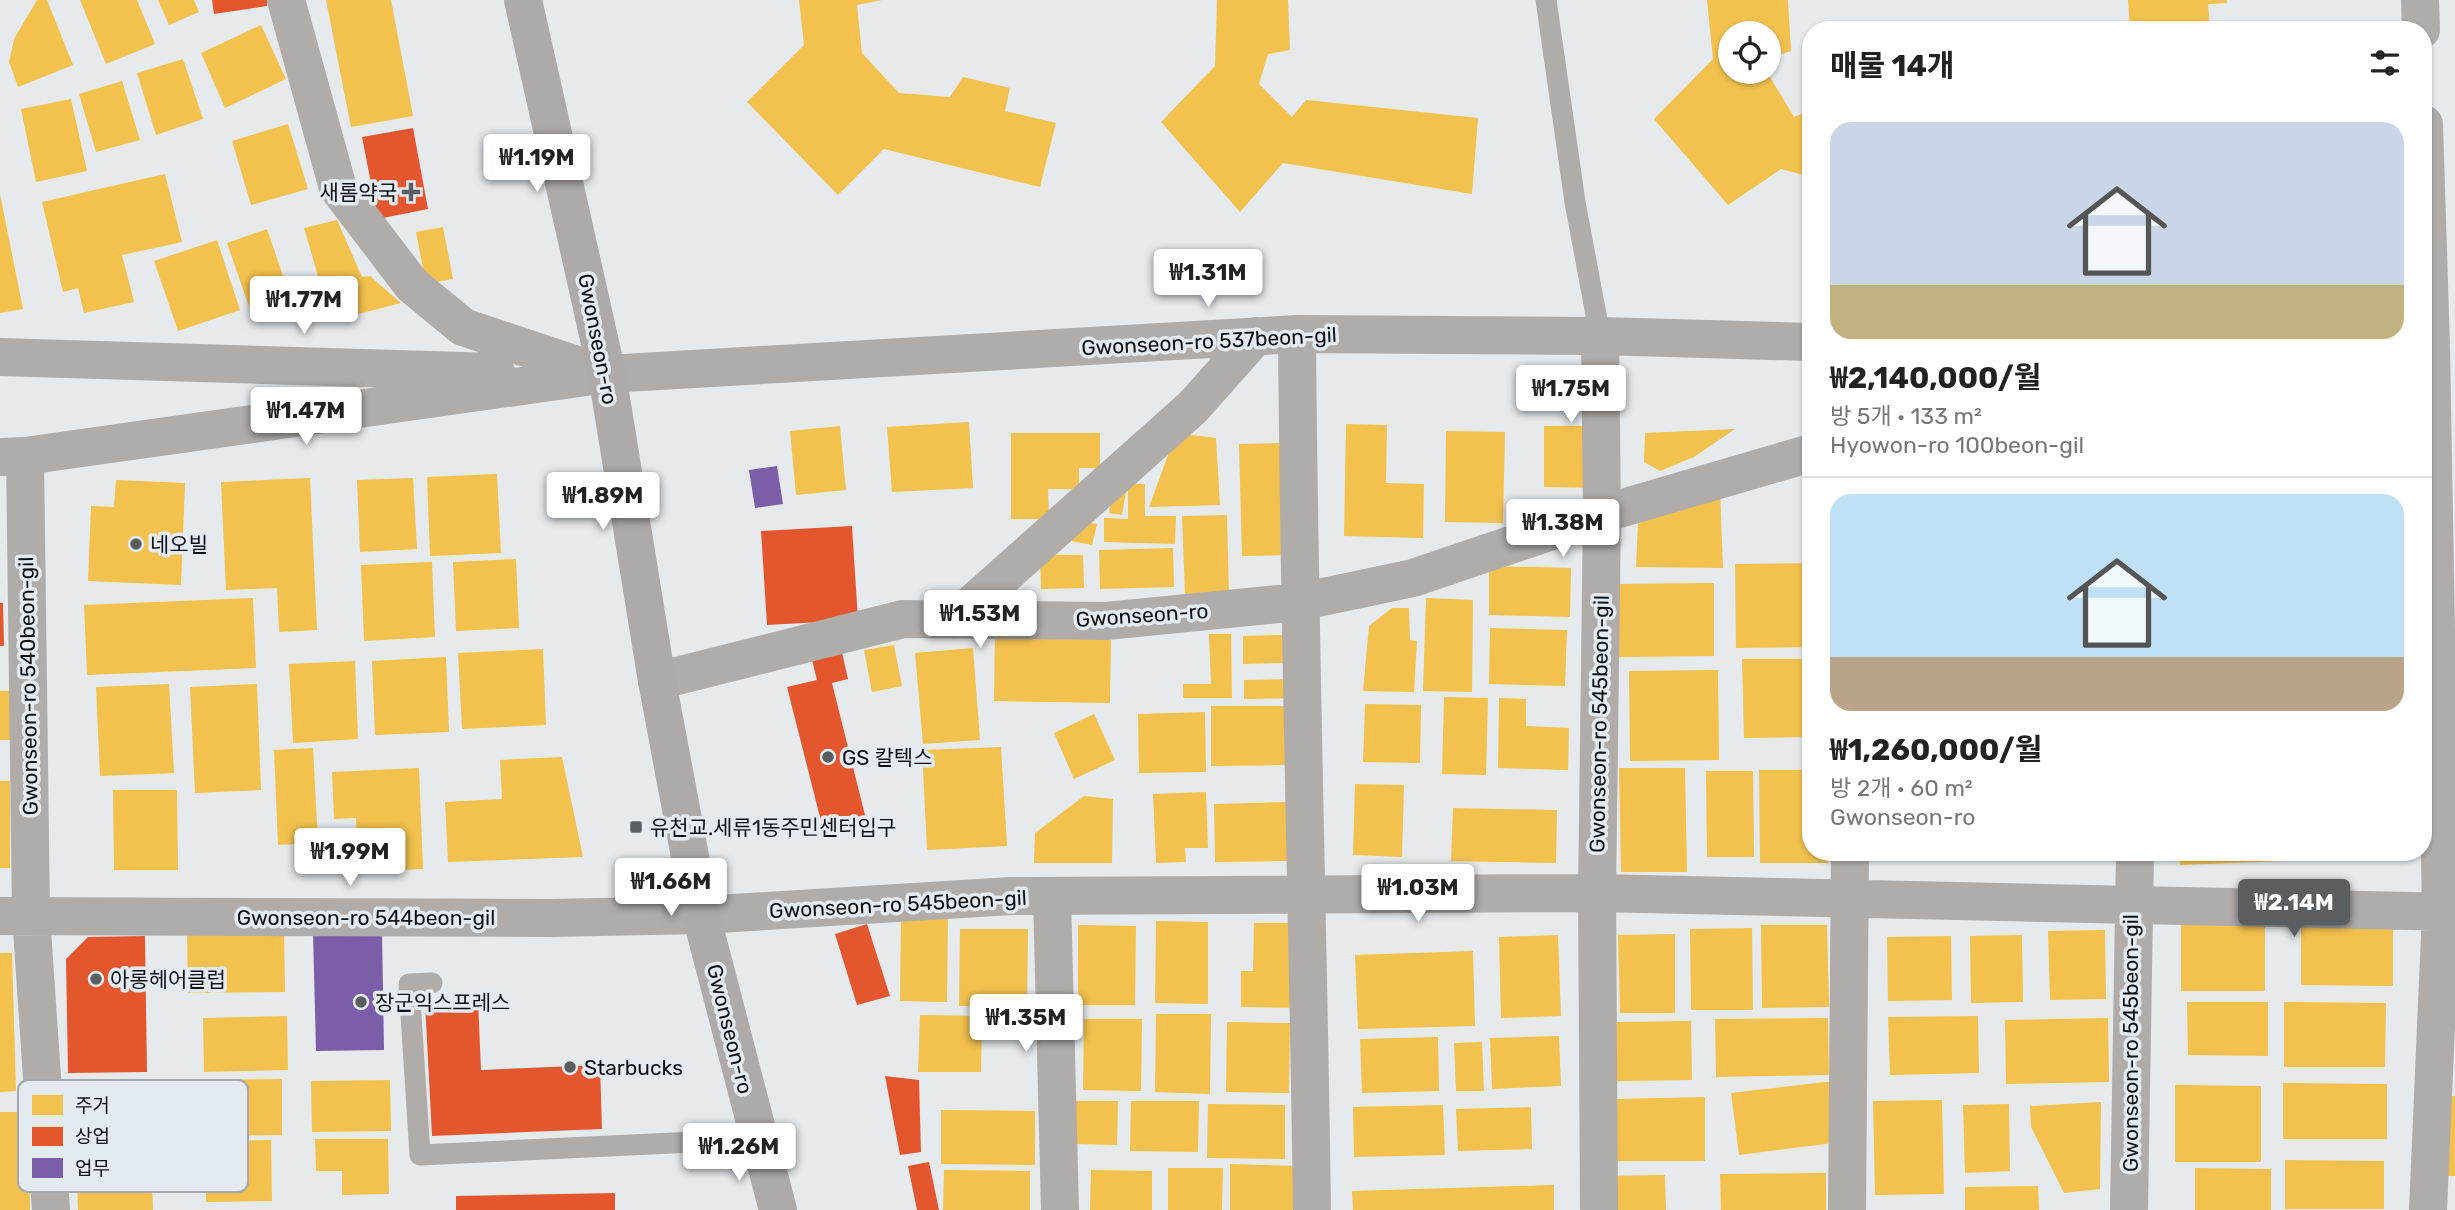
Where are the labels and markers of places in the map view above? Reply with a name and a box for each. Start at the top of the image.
pin: ₩1.19M [480,134,594,194]
place label: 새롬약국 [320,180,397,205]
marker: 새롬약국 [403,184,419,200]
pin: ₩1.31M [1151,250,1265,309]
pin: ₩1.77M [247,276,361,336]
pin: ₩1.75M [1514,366,1628,425]
pin: ₩1.47M [249,388,363,447]
pin: ₩1.89M [546,472,660,532]
pin: ₩1.38M [1506,500,1620,559]
place label: 네오빌 [150,532,208,557]
marker: 네오빌 [128,536,144,552]
pin: ₩1.53M [923,590,1037,650]
place label: GS 칼텍스 [842,745,932,770]
marker: GS 칼텍스 [820,749,836,765]
place label: 유천교.세류1동주민센터입구 [650,815,896,840]
marker: 유천교.세류1동주민센터입구 [628,819,644,835]
pin: ₩1.99M [293,828,407,888]
pin: ₩1.66M [614,858,728,918]
pin: ₩1.03M [1361,864,1475,924]
pin: ₩2.14M [2237,880,2351,939]
place label: 아롱헤어클럽 [110,967,226,992]
marker: 아롱헤어클럽 [88,971,104,987]
place label: 장군익스프레스 [375,990,510,1015]
marker: 장군익스프레스 [353,994,369,1010]
pin: ₩1.35M [969,995,1083,1054]
place label: Starbucks [584,1055,683,1080]
marker: Starbucks [562,1059,578,1075]
pin: ₩1.26M [682,1124,796,1183]

